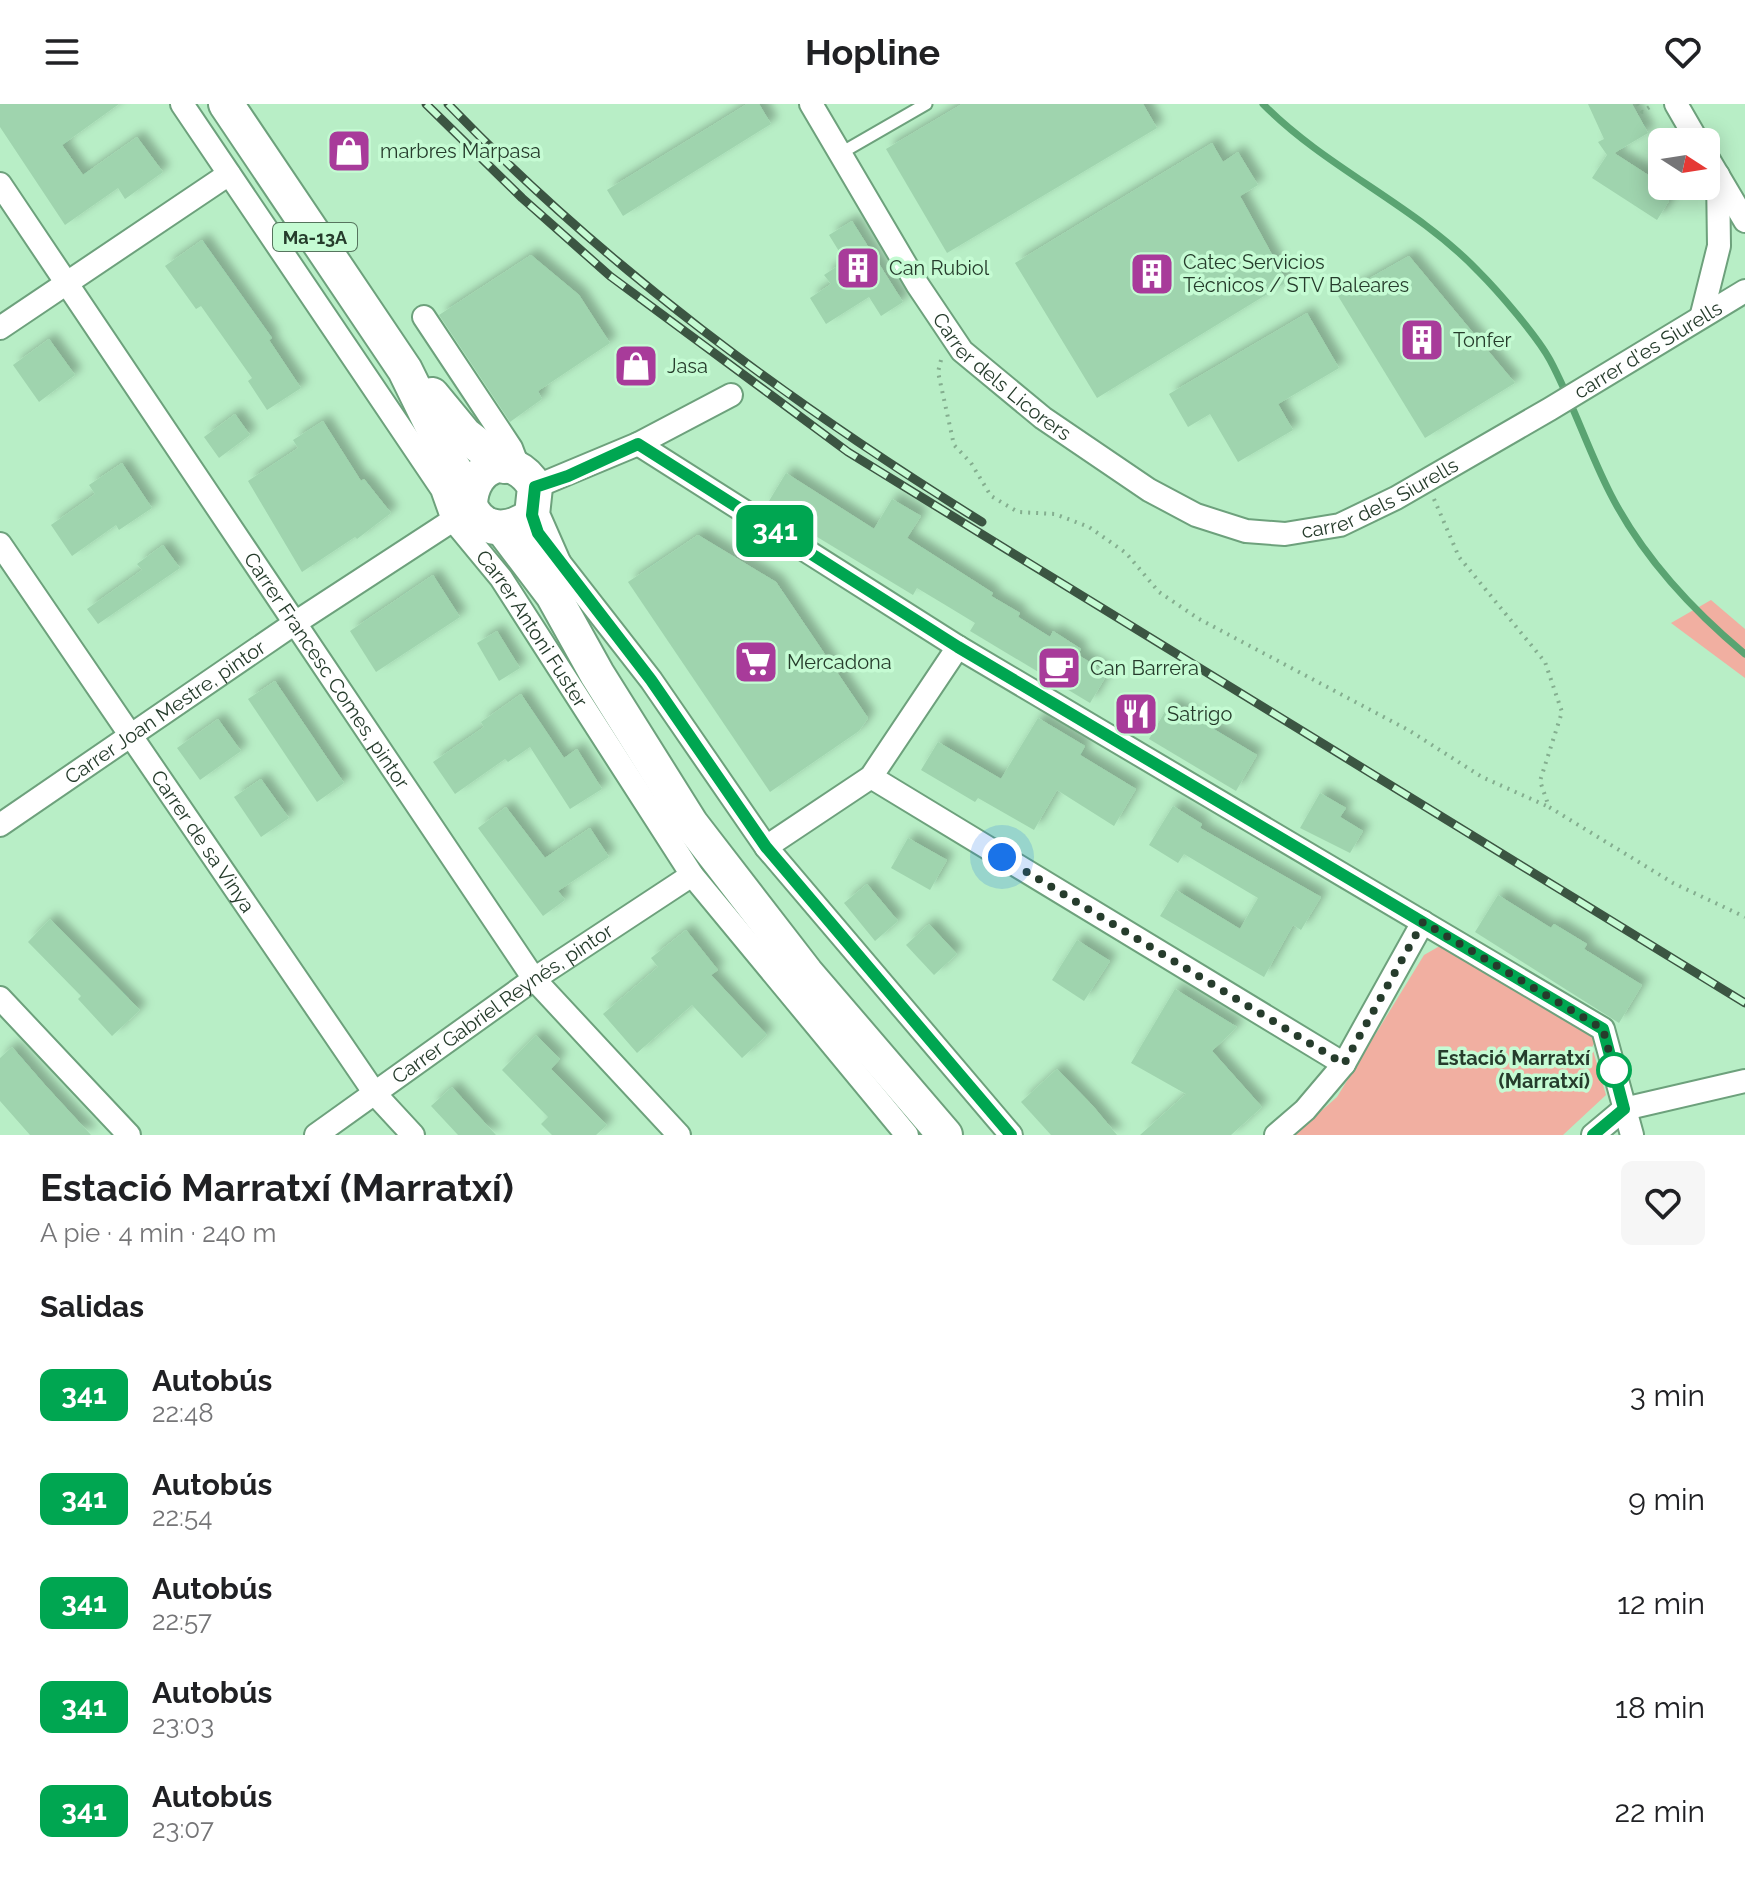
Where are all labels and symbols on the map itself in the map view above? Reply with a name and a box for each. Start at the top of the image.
shop icon: marbres Marpasa [325,127,373,175]
north arrow [1648,128,1720,200]
place label: marbres Marpasa [380,139,541,163]
road number: Ma-13A [273,223,357,251]
building icon: Can Rubiol [834,244,882,292]
building icon: Catec Servicios Técnicos / STV Baleares [1128,250,1176,298]
place label: Catec Servicios Técnicos / STV Baleares [1183,250,1409,297]
place label: Can Rubiol [889,256,990,280]
street label: carrer d'es Siurells [1570,296,1726,404]
street label: Carrer dels Licorers [928,308,1076,446]
building icon: Tonfer [1398,316,1446,364]
place label: Tonfer [1453,328,1511,352]
shop icon: Jasa [612,342,660,390]
place label: Jasa [667,354,708,378]
street label: carrer dels Siurells [1300,453,1462,543]
line badge: 341 [729,505,821,557]
street label: Carrer Antoni Fuster [471,545,593,712]
street label: Carrer Francesc Comes, pintor [239,548,415,793]
street label: Carrer Joan Mestre, pintor [60,635,270,789]
supermarket icon: Mercadona [732,638,780,686]
cafe icon: Can Barrera [1035,644,1083,692]
place label: Mercadona [787,650,892,674]
place label: Can Barrera [1090,656,1199,680]
restaurant icon: Satrigo [1112,690,1160,738]
place label: Satrigo [1167,702,1232,726]
street label: Carrer de sa Vinya [146,766,260,917]
your location [982,837,1022,877]
street label: Carrer Gabriel Reynés, pintor [387,918,617,1089]
place label: Estació Marratxí (Marratxí) [1437,1046,1591,1093]
marker: Estació Marratxí (Marratxí) [1597,1053,1631,1087]

